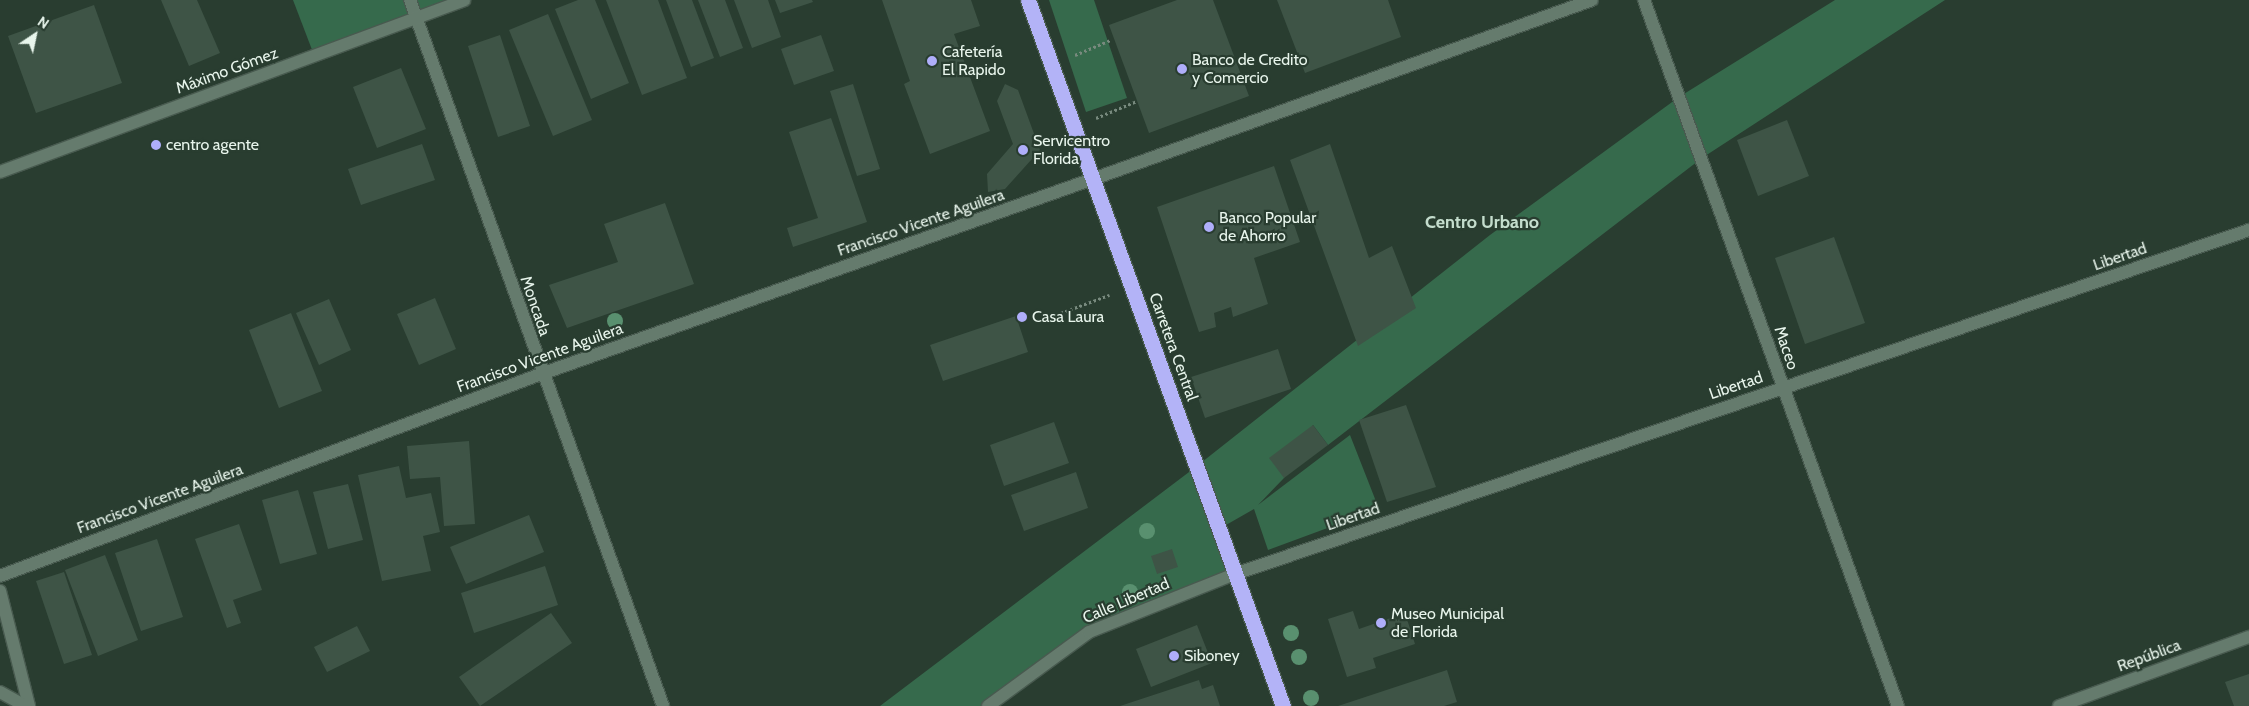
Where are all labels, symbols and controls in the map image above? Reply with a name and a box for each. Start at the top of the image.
north arrow [10,10,60,60]
text: N [34,12,53,33]
place label: Cafetería El Rapido [942,42,1005,80]
street label: Máximo Gómez [173,44,281,98]
place label: Banco de Credito y Comercio [1192,50,1308,88]
marker: Cafetería El Rapido [926,55,938,67]
marker: Banco de Credito y Comercio [1176,63,1188,75]
place label: Servicentro Florida [1033,131,1110,169]
place label: centro agente [166,135,259,155]
marker: centro agente [150,139,162,151]
marker: Servicentro Florida [1017,144,1029,156]
street label: Francisco Vicente Aguilera [835,185,1007,261]
place label: Banco Popular de Ahorro [1219,208,1316,246]
district label: Centro Urbano [1425,211,1539,233]
marker: Banco Popular de Ahorro [1203,221,1215,233]
street label: Libertad [2091,239,2149,275]
street label: Moncada [516,274,554,338]
street label: Carretera Central [1145,290,1201,404]
place label: Casa Laura [1032,307,1104,327]
marker: Casa Laura [1016,311,1028,323]
street label: Francisco Vicente Aguilera [454,319,626,397]
street label: Maceo [1770,324,1802,372]
street label: Libertad [1707,368,1765,404]
street label: Francisco Vicente Aguilera [74,460,246,538]
street label: Libertad [1324,499,1382,535]
street label: Calle Libertad [1080,574,1172,628]
place label: Museo Municipal de Florida [1391,604,1504,642]
marker: Museo Municipal de Florida [1375,617,1387,629]
street label: República [2115,636,2183,676]
place label: Siboney [1184,646,1239,666]
marker: Siboney [1168,650,1180,662]

